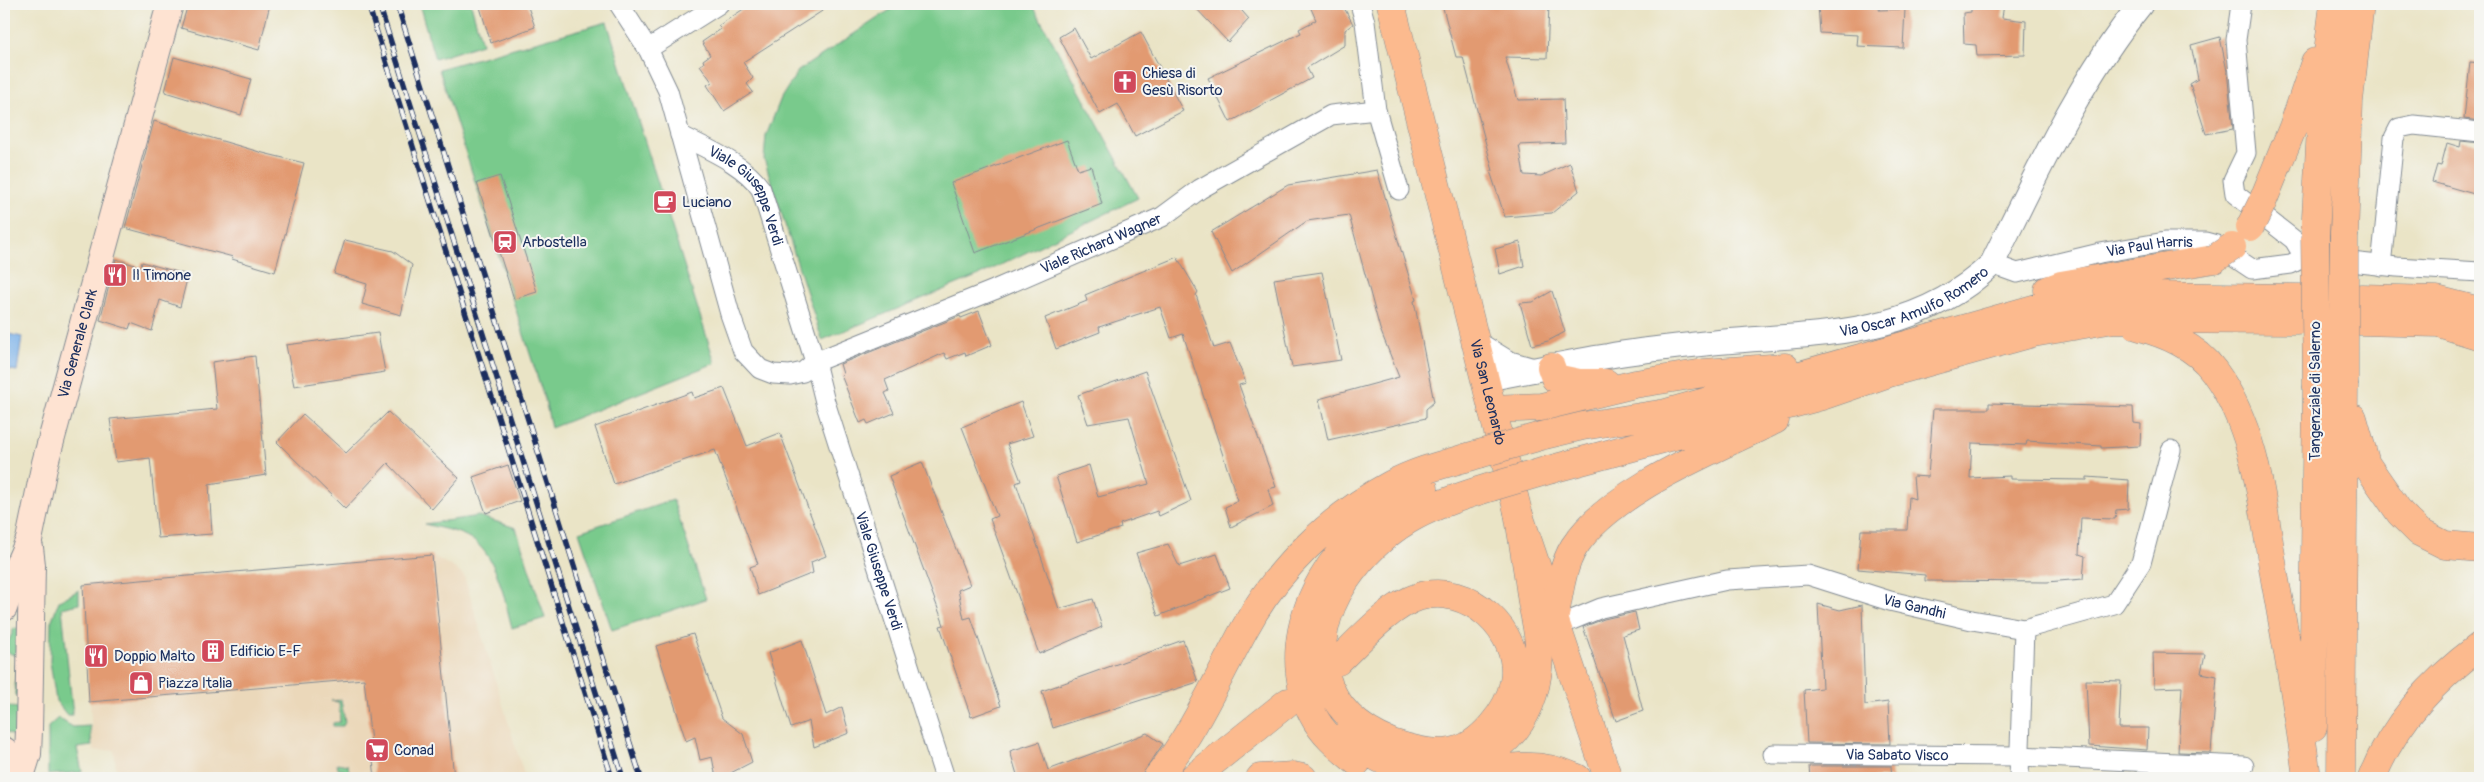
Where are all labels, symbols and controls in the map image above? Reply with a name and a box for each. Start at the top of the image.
place label: Chiesa di Gesù Risorto [1142,64,1223,100]
church icon: Chiesa di Gesù Risorto [1112,69,1138,95]
street label: Viale Giuseppe Verdi [705,142,787,248]
cafe icon: Luciano [652,189,678,215]
place label: Luciano [682,193,732,212]
street label: Viale Richard Wagner [1038,209,1165,279]
station icon: Arbostella [492,229,518,255]
place label: Arbostella [522,233,587,252]
street label: Via Paul Harris [2105,233,2193,262]
restaurant icon: Il Timone [102,262,128,288]
street label: Via Oscar Amulfo Romero [1838,263,1993,341]
place label: Il Timone [132,266,191,285]
street label: Via Generale Clark [54,286,102,401]
street label: Tangenziale di Salerno [2306,321,2325,461]
street label: Via San Leonardo [1465,337,1510,447]
street label: Viale Giuseppe Verdi [851,509,906,633]
street label: Via Gandhi [1880,590,1948,624]
building icon: Edificio E-F [200,638,226,664]
place label: Edificio E-F [230,642,301,661]
restaurant icon: Doppio Malto [83,643,109,669]
place label: Doppio Malto [114,647,195,666]
shop icon: Piazza Italia [128,670,154,696]
place label: Piazza Italia [158,674,232,693]
supermarket icon: Conad [364,737,390,763]
place label: Conad [394,741,434,760]
street label: Via Sabato Visco [1845,746,1949,765]

